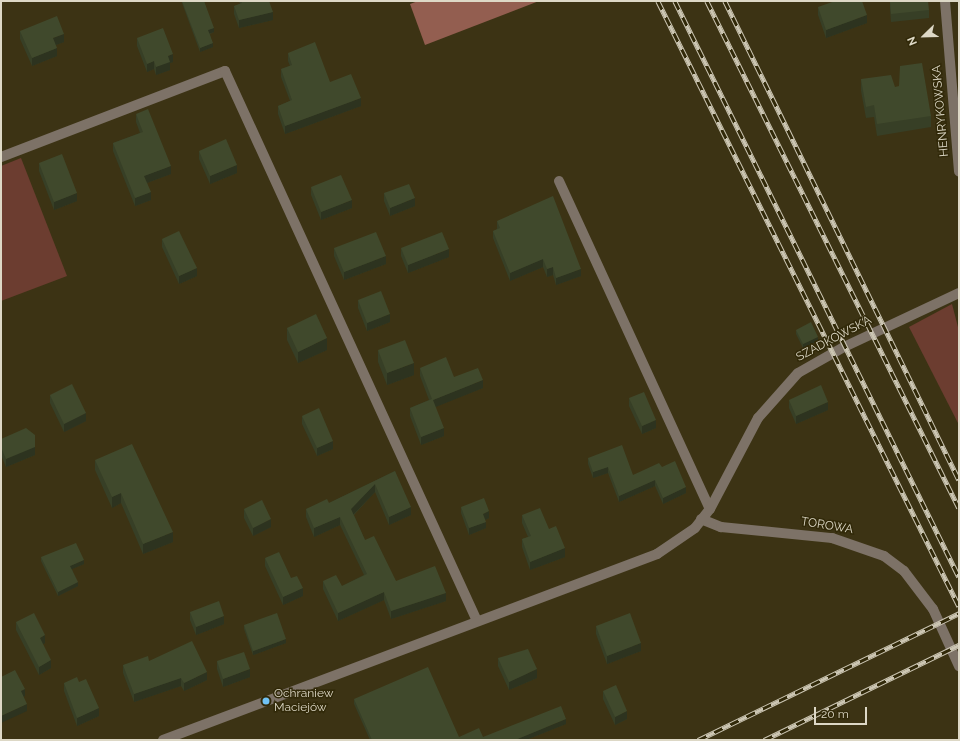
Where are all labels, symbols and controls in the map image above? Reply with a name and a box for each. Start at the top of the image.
north arrow [904,16,944,56]
text: N [905,34,920,47]
street label: HENRYKOWSKA [930,64,952,158]
street label: SZADKOWSKA [794,313,874,365]
street label: TOROWA [800,515,854,537]
place label: Ochraniew Maciejów [274,687,334,715]
marker: Ochraniew Maciejów [261,696,271,706]
scale bar [816,699,869,725]
text: 20 m [821,707,849,721]

